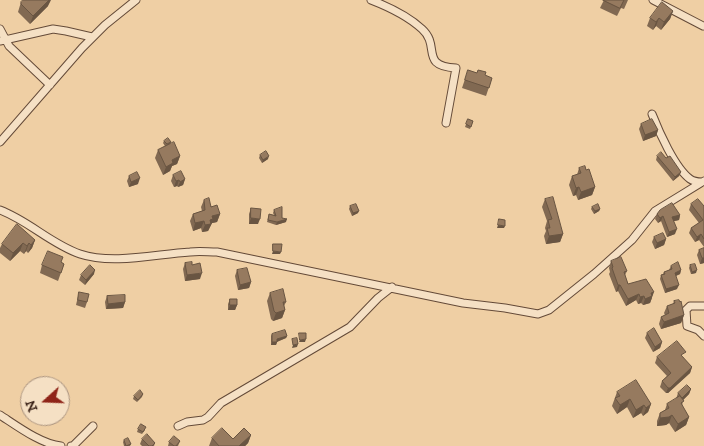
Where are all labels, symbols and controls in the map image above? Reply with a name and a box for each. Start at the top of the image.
north arrow [20,376,70,426]
text: N [21,397,42,414]

